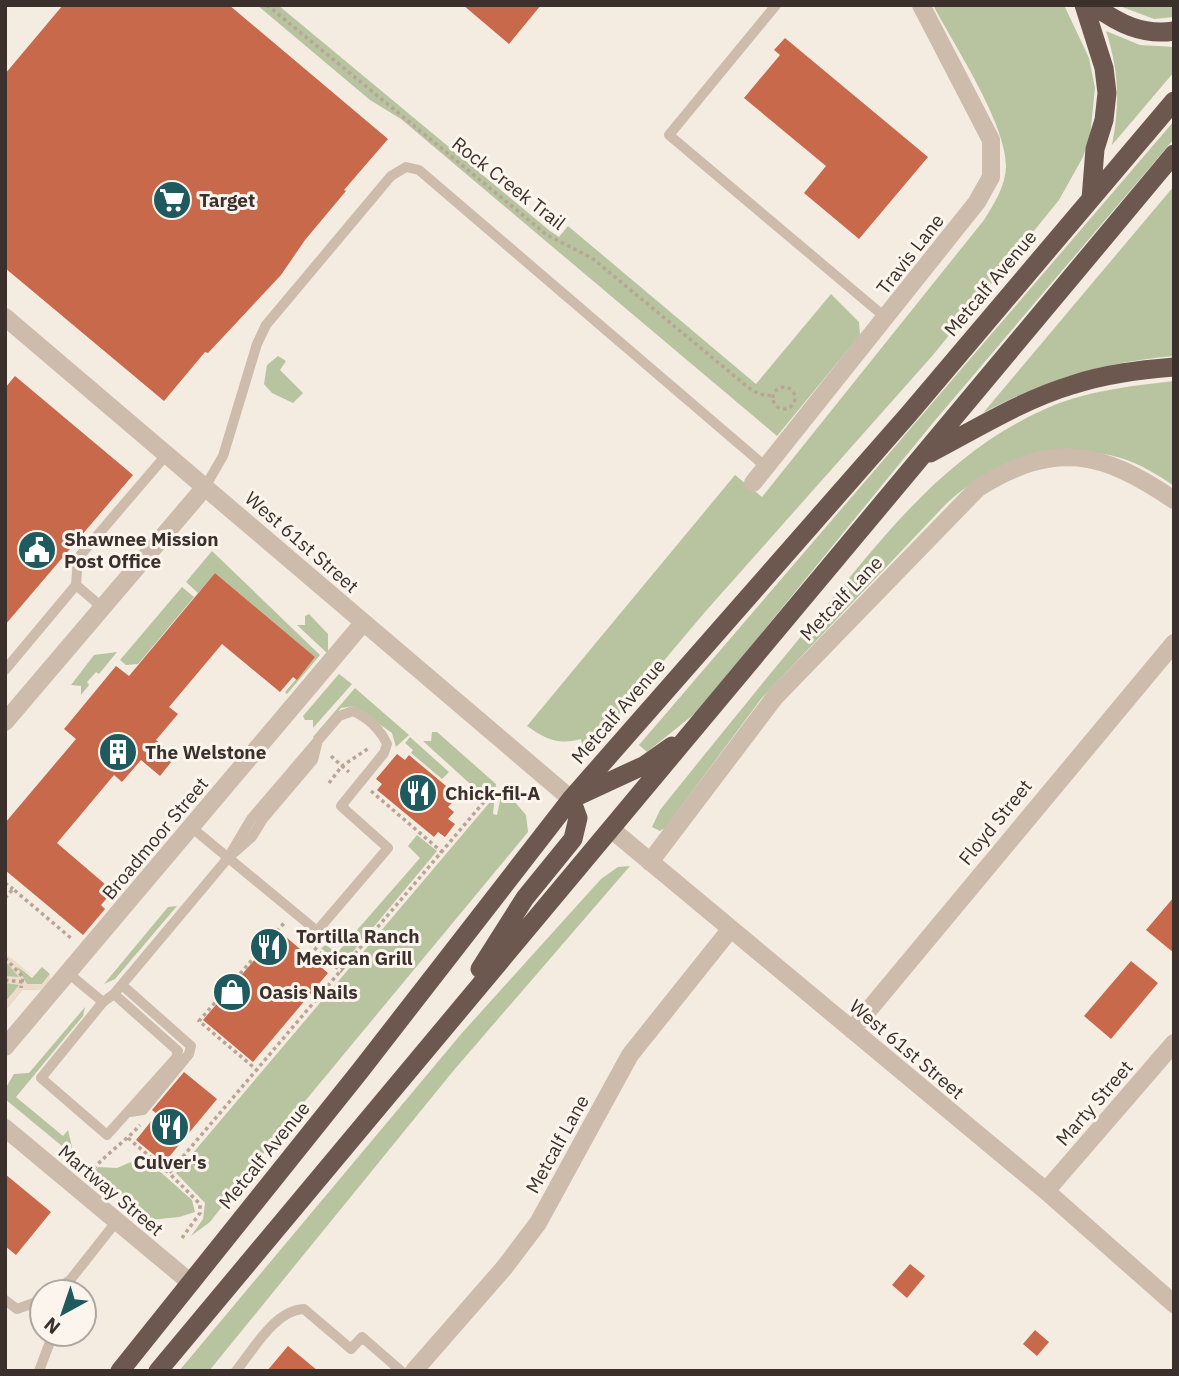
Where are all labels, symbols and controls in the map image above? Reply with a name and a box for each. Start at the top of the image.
street label: Rock Creek Trail [447,131,571,235]
supermarket icon: Target [151,179,193,221]
place label: Target [199,188,255,212]
street label: Travis Lane [871,209,949,299]
street label: Metcalf Avenue [939,225,1041,341]
street label: West 61st Street [240,486,364,598]
place label: Shawnee Mission Post Office [64,527,219,573]
public building icon: Shawnee Mission Post Office [16,529,58,571]
street label: Metcalf Lane [795,551,887,645]
street label: Metcalf Avenue [566,654,670,768]
building icon: The Welstone [97,731,139,773]
place label: The Welstone [145,740,266,764]
street label: Broadmoor Street [97,772,213,904]
restaurant icon: Chick-fil-A [397,772,439,814]
street label: Floyd Street [953,774,1037,870]
place label: Chick-fil-A [445,781,540,805]
place label: Tortilla Ranch Mexican Grill [296,924,420,970]
restaurant icon: Tortilla Ranch Mexican Grill [248,926,290,968]
shop icon: Oasis Nails [211,971,253,1013]
place label: Oasis Nails [259,980,358,1004]
street label: West 61st Street [845,994,969,1104]
street label: Marty Street [1050,1055,1138,1151]
street label: Metcalf Lane [520,1091,594,1197]
street label: Metcalf Avenue [213,1096,315,1214]
restaurant icon: Culver's [149,1106,191,1148]
street label: Martway Street [54,1139,168,1241]
place label: Culver's [134,1150,207,1174]
north arrow [28,1278,98,1348]
text: N [39,1312,65,1340]

